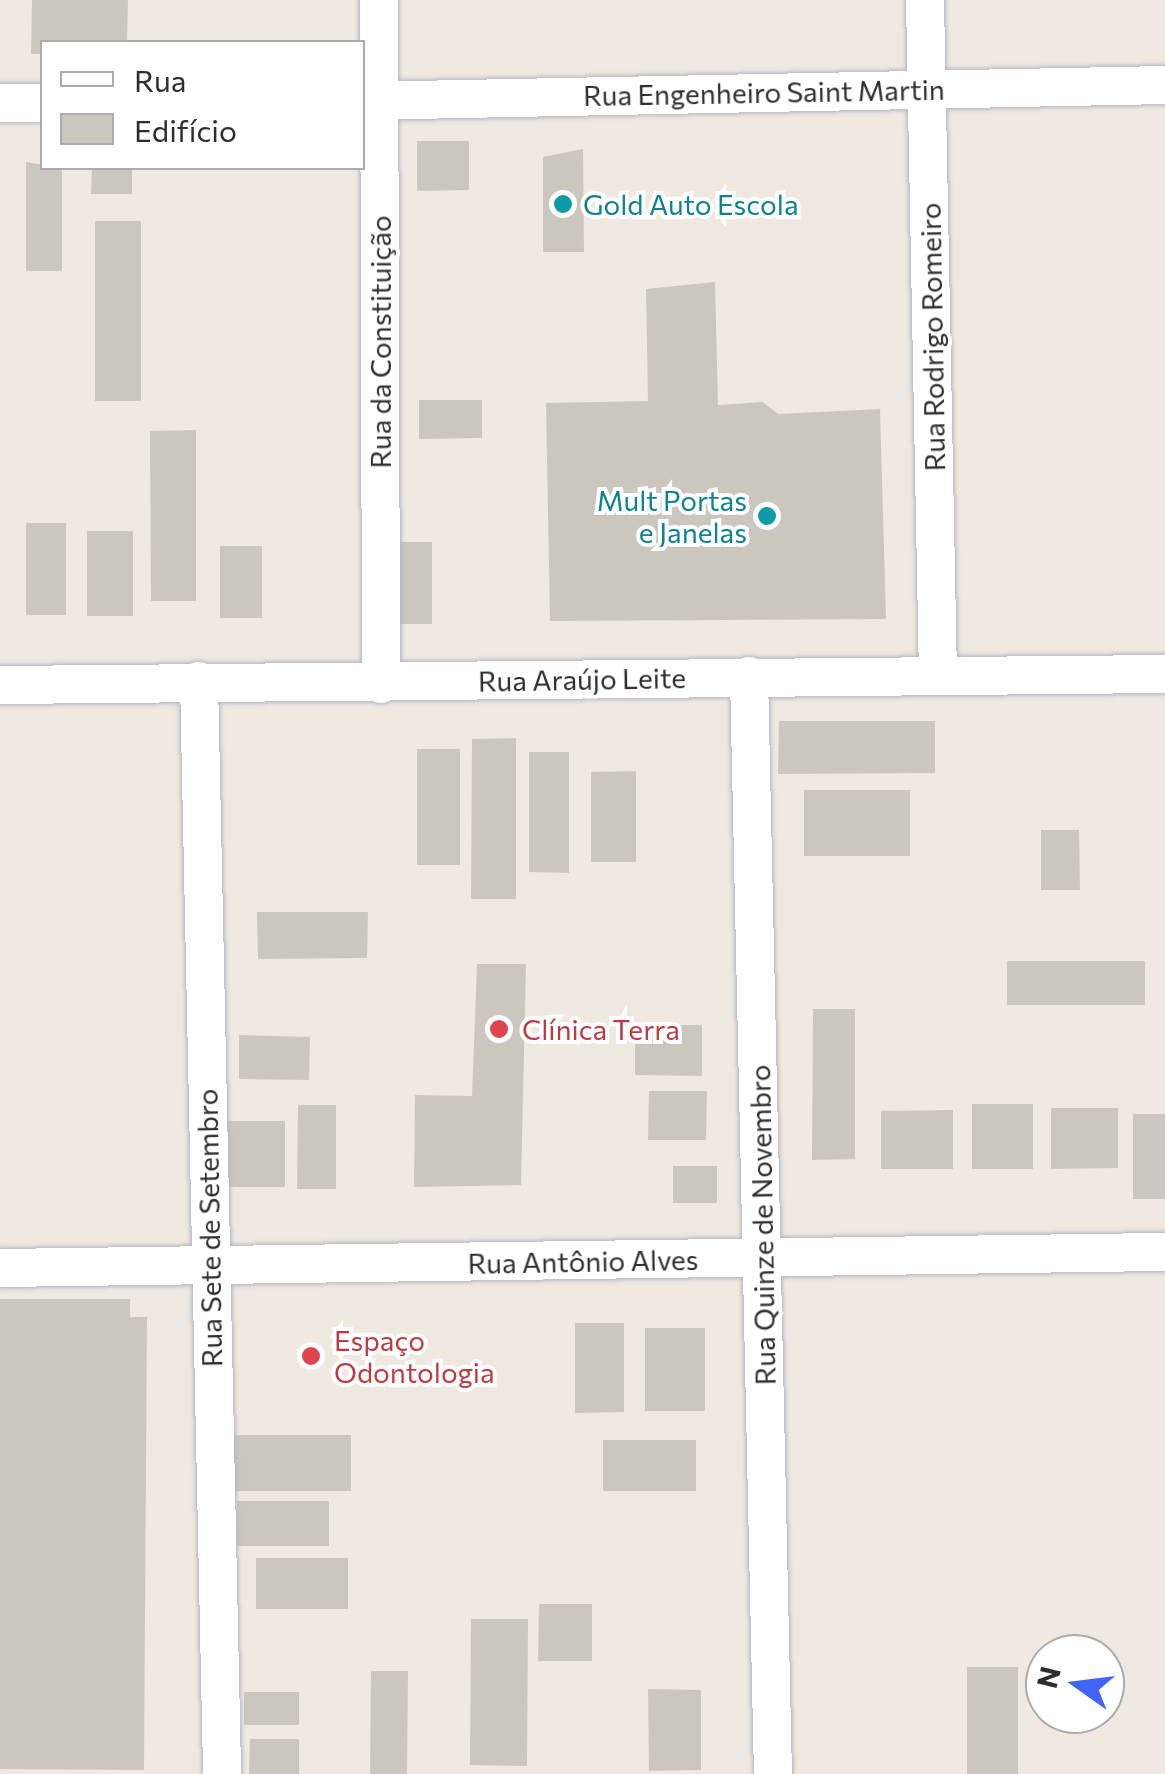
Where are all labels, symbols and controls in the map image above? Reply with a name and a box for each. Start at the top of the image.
legend [40,40,365,170]
text: Rua [134,61,186,98]
street label: Rua Engenheiro Saint Martin [583,72,945,112]
text: Edifício [134,111,237,148]
place label: Gold Auto Escola [583,187,799,221]
marker: Gold Auto Escola [552,193,574,215]
street label: Rua Rodrigo Romeiro [913,202,951,472]
street label: Rua da Constituição [363,215,397,469]
place label: Mult Portas e Janelas [597,483,747,549]
marker: Mult Portas e Janelas [756,505,778,527]
street label: Rua Araújo Leite [478,660,686,698]
place label: Clínica Terra [522,1012,680,1046]
marker: Clínica Terra [486,1016,512,1042]
street label: Rua Quinze de Novembro [742,1064,782,1386]
street label: Rua Sete de Setembro [190,1089,228,1367]
street label: Rua Antônio Alves [467,1242,699,1280]
place label: Espaço Odontologia [334,1323,495,1389]
marker: Espaço Odontologia [298,1343,324,1369]
north arrow [1025,1634,1125,1734]
text: N [1029,1663,1067,1692]

